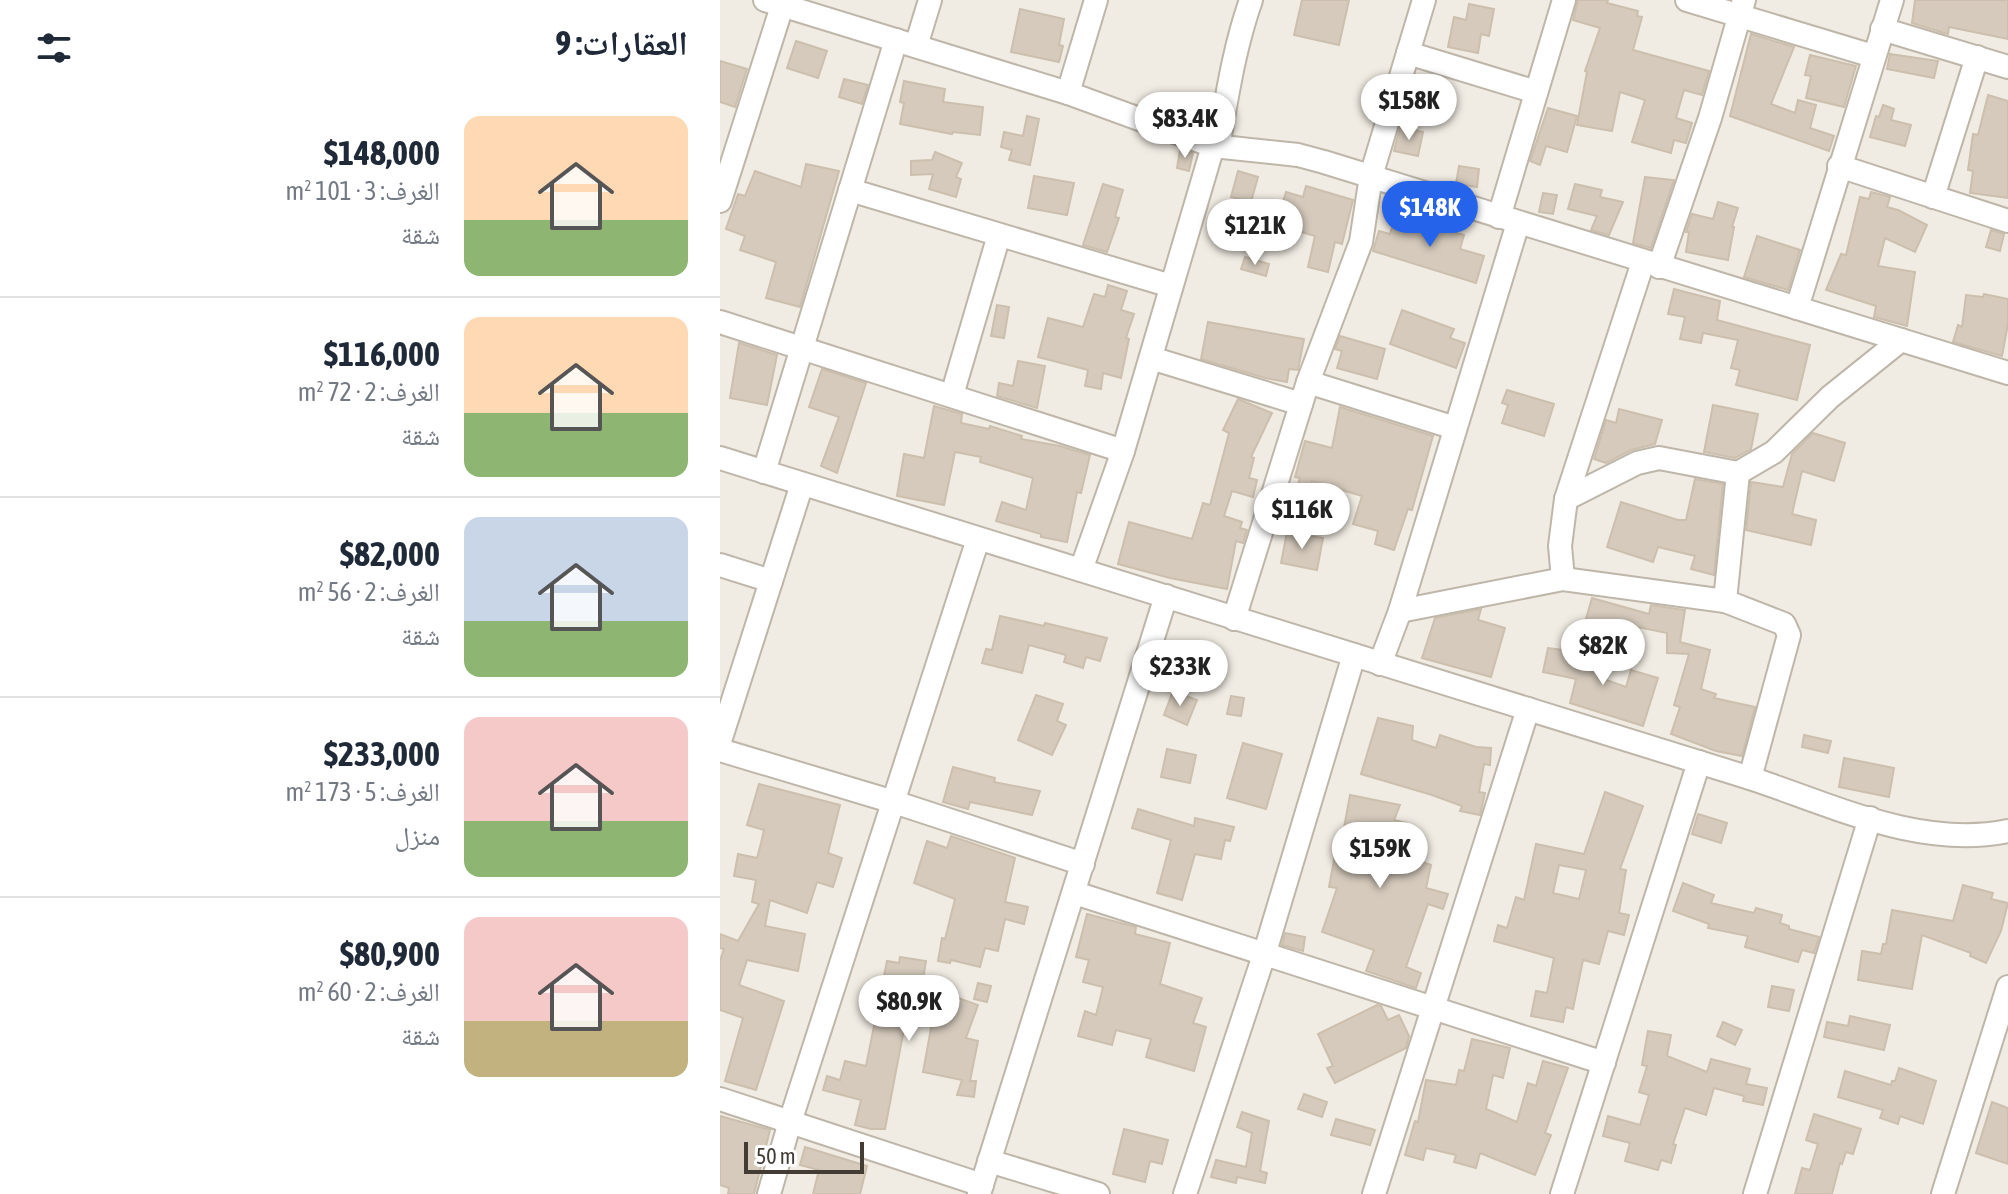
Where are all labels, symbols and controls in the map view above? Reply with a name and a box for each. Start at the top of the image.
text: العقارات: 9 [555,23,688,62]
icon: filters [32,26,76,70]
pin: $158K [1353,74,1465,142]
text: $158K [1379,85,1439,115]
pin: $83.4K [1120,92,1250,160]
text: $83.4K [1153,103,1217,133]
text: $148,000 [324,133,440,172]
icon: home [528,148,624,244]
text: الغرف: 3 · 101 m² [286,176,440,206]
pin: $148K [1374,181,1486,249]
text: $148K [1400,192,1460,222]
pin: $121K [1199,199,1311,267]
text: $121K [1225,210,1285,240]
text: شقة [401,220,440,250]
text: $116,000 [324,334,440,373]
icon: home [528,349,624,445]
text: الغرف: 2 · 72 m² [298,377,440,407]
text: شقة [401,421,440,451]
pin: $116K [1246,483,1358,551]
text: $116K [1272,494,1332,524]
text: $82,000 [340,534,440,573]
icon: home [528,549,624,645]
text: الغرف: 2 · 56 m² [298,577,440,607]
pin: $82K [1556,619,1650,687]
text: شقة [401,621,440,651]
text: $82K [1579,630,1627,660]
pin: $233K [1124,640,1236,708]
text: $233K [1150,651,1210,681]
text: $233,000 [324,734,440,773]
icon: home [528,749,624,845]
text: الغرف: 5 · 173 m² [286,777,440,807]
text: منزل [395,821,440,851]
pin: $159K [1324,822,1436,890]
text: $159K [1350,833,1410,863]
text: $80,900 [340,934,440,973]
icon: home [528,949,624,1045]
pin: $80.9K [844,975,974,1043]
text: الغرف: 2 · 60 m² [298,977,440,1007]
text: $80.9K [877,986,941,1016]
text: شقة [401,1021,440,1051]
scale bar [744,1138,864,1174]
text: 50 m [756,1143,796,1169]

